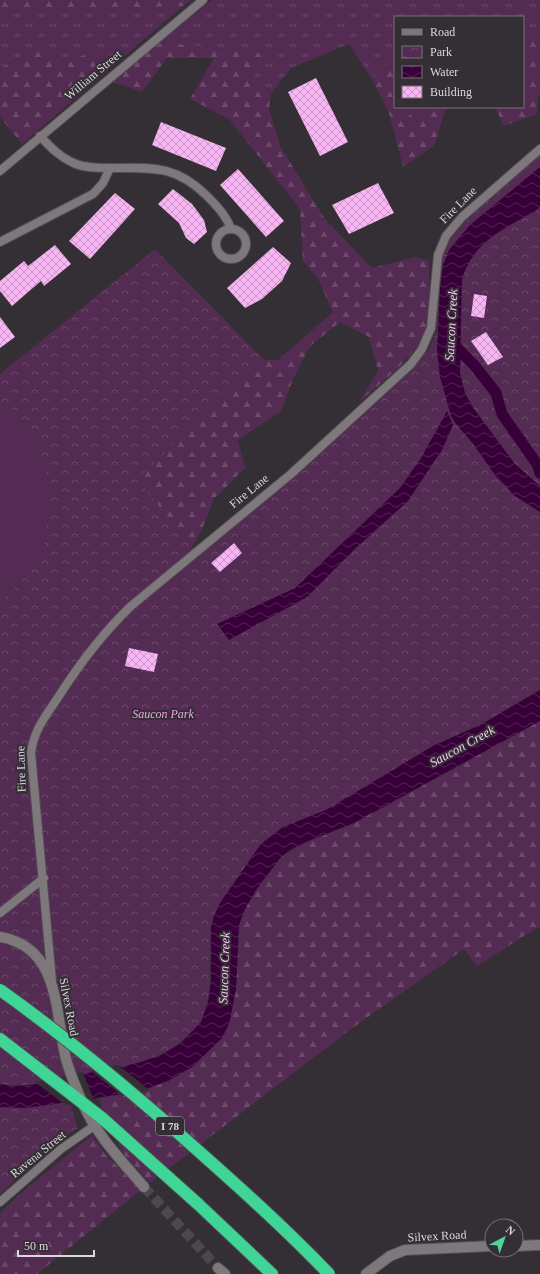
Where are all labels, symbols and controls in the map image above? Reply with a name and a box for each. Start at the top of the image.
legend [394,16,524,108]
text: Road [430,25,455,39]
text: Park [430,45,452,59]
street label: William Street [62,47,125,103]
text: Water [430,65,458,79]
text: Building [430,85,472,99]
street label: Fire Lane [437,184,479,226]
water label: Saucon Creek [442,288,460,361]
street label: Fire Lane [227,471,271,511]
park label: Saucon Park [132,707,194,721]
water label: Saucon Creek [427,722,497,770]
street label: Fire Lane [13,746,29,792]
water label: Saucon Creek [215,931,233,1004]
street label: Silvex Road [56,977,82,1037]
road number: I 78 [156,1117,184,1135]
street label: Ravena Street [8,1127,69,1181]
north arrow [484,1218,524,1258]
text: N [504,1223,518,1238]
street label: Silvex Road [407,1227,467,1245]
scale bar [18,1232,94,1258]
text: 50 m [24,1239,49,1253]

